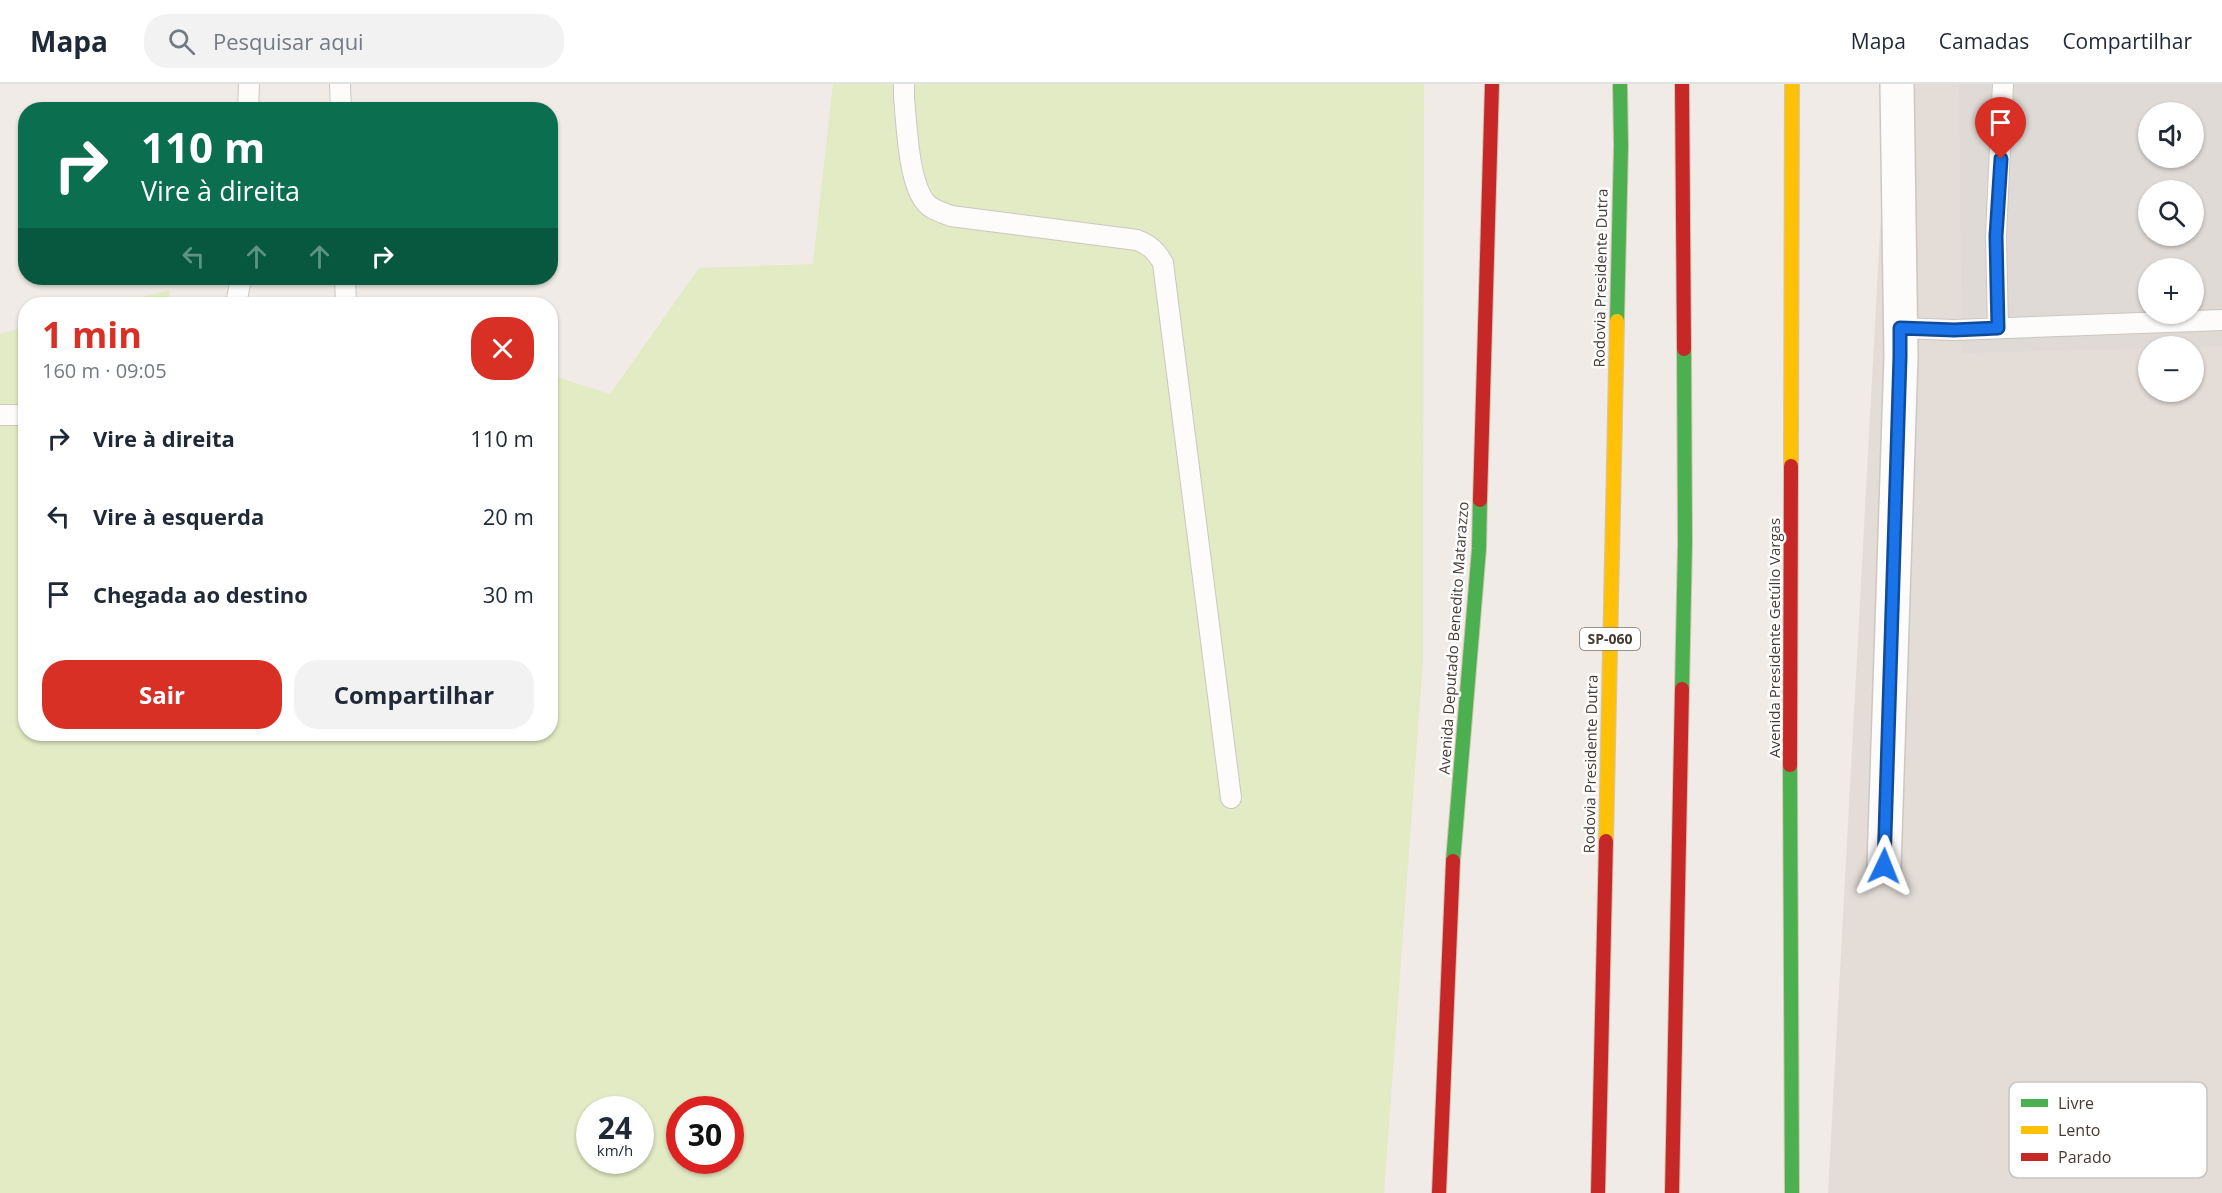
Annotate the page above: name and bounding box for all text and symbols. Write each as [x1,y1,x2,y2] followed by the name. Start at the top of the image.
[144,14,564,68] search box
[30,22,108,60] text: Mapa
[165,25,198,58] icon: search
[213,26,364,56] text: Pesquisar aqui
[1851,27,1906,55] text: Mapa
[1939,27,2029,55] text: Camadas
[2062,27,2192,55] text: Compartilhar
[1975,97,2026,159] pin
[2138,102,2204,402] map controls
[2138,102,2204,168] button: sound
[1984,106,2017,139] icon: arrive
[141,118,265,175] text: 110 m
[42,126,120,204] icon: right
[141,172,300,209] text: Vire à direita
[2138,180,2204,246] button: search
[1588,188,1612,368] street label: Rodovia Presidente Dutra
[177,240,210,273] icon: left
[240,240,273,273] icon: ahead
[303,240,336,273] icon: ahead
[366,240,399,273] icon: right
[2138,258,2204,324] button: +
[42,310,142,359] text: 1 min
[471,317,534,380] button: close
[2138,336,2204,402] button: −
[42,357,167,384] text: 160 m · 09:05
[42,422,75,455] icon: right
[93,423,235,453] text: Vire à direita
[470,423,534,453] text: 110 m
[42,500,75,533] icon: left
[93,501,264,531] text: Vire à esquerda
[483,501,534,531] text: 20 m
[1433,501,1473,775] street label: Avenida Deputado Benedito Matarazzo
[1764,518,1784,758] street label: Avenida Presidente Getúlio Vargas
[42,578,75,611] icon: arrive
[93,579,308,609] text: Chegada ao destino
[483,579,534,609] text: 30 m
[1580,628,1640,650] road number: SP-060
[42,660,282,729] button: Sair
[294,660,534,729] button: Compartilhar
[1578,674,1602,854] street label: Rodovia Presidente Dutra
[1852,834,1916,898] position arrow
[2009,1082,2207,1178] legend
[2058,1092,2094,1114] text: Livre
[666,1096,744,1174] speed limit sign: 30
[598,1107,632,1148] text: 24
[2058,1119,2100,1141] text: Lento
[597,1140,633,1160] text: km/h
[2058,1146,2111,1168] text: Parado

